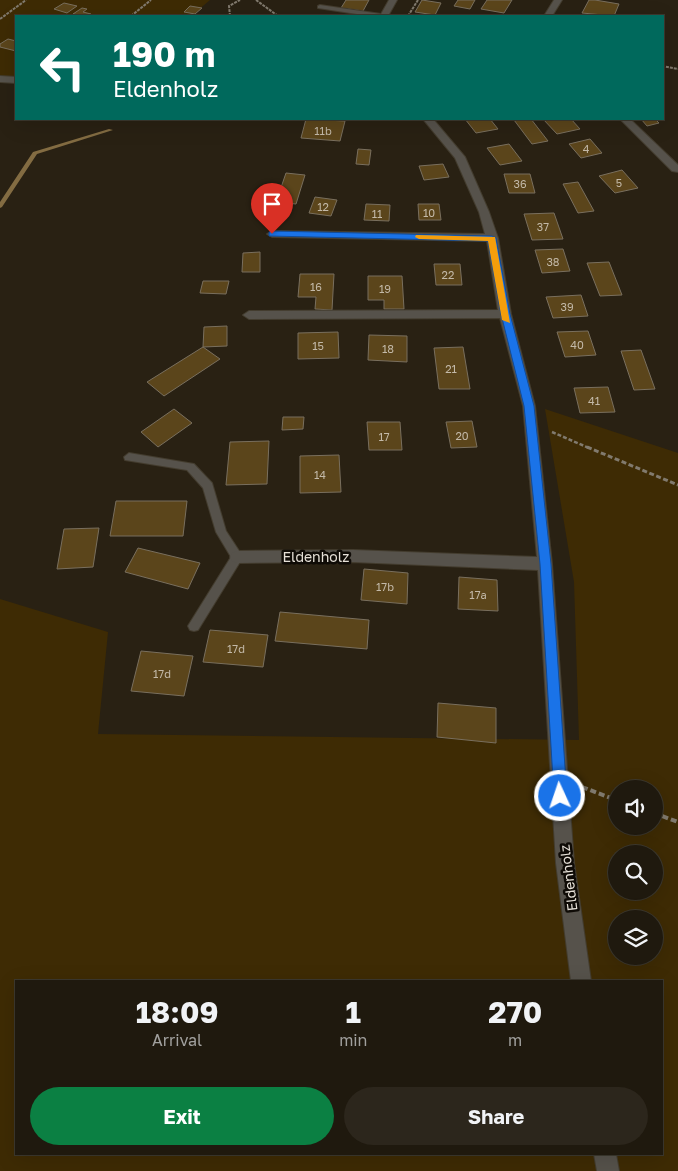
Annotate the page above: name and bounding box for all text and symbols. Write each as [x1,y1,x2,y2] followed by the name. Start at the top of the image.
[113,33,215,75] text: 190 m
[30,35,95,100] icon: left
[113,75,218,102] text: Eldenholz
[314,124,332,137] house number: 11b
[583,142,590,155] house number: 4
[616,176,622,189] house number: 5
[513,177,527,190] house number: 36
[251,183,293,234] pin
[258,190,286,218] icon: arrive
[317,200,329,213] house number: 12
[423,206,435,219] house number: 10
[372,207,382,220] house number: 11
[537,220,549,233] house number: 37
[546,255,560,268] house number: 38
[442,268,454,281] house number: 22
[310,280,322,293] house number: 16
[379,282,391,295] house number: 19
[560,300,574,313] house number: 39
[570,338,584,351] house number: 40
[312,339,324,352] house number: 15
[382,342,394,355] house number: 18
[445,362,457,375] house number: 21
[588,394,600,407] house number: 41
[455,429,469,442] house number: 20
[378,430,390,443] house number: 17
[314,468,326,481] house number: 14
[283,548,350,565] street label: Eldenholz
[376,580,394,593] house number: 17b
[469,588,487,601] house number: 17a
[227,642,245,655] house number: 17d
[153,667,171,680] house number: 17d
[533,769,585,821] position arrow
[608,780,663,965] map controls
[608,780,663,835] button: sound
[555,844,581,912] street label: Eldenholz
[608,845,663,900] button: search
[608,910,663,965] button: layers
[136,994,218,1030] text: 18:09
[346,994,361,1030] text: 1
[488,994,542,1030] text: 270
[152,1030,202,1050] text: Arrival
[339,1030,367,1050] text: min
[508,1030,522,1050] text: m
[30,1087,334,1145] button: Exit
[344,1087,648,1145] button: Share

